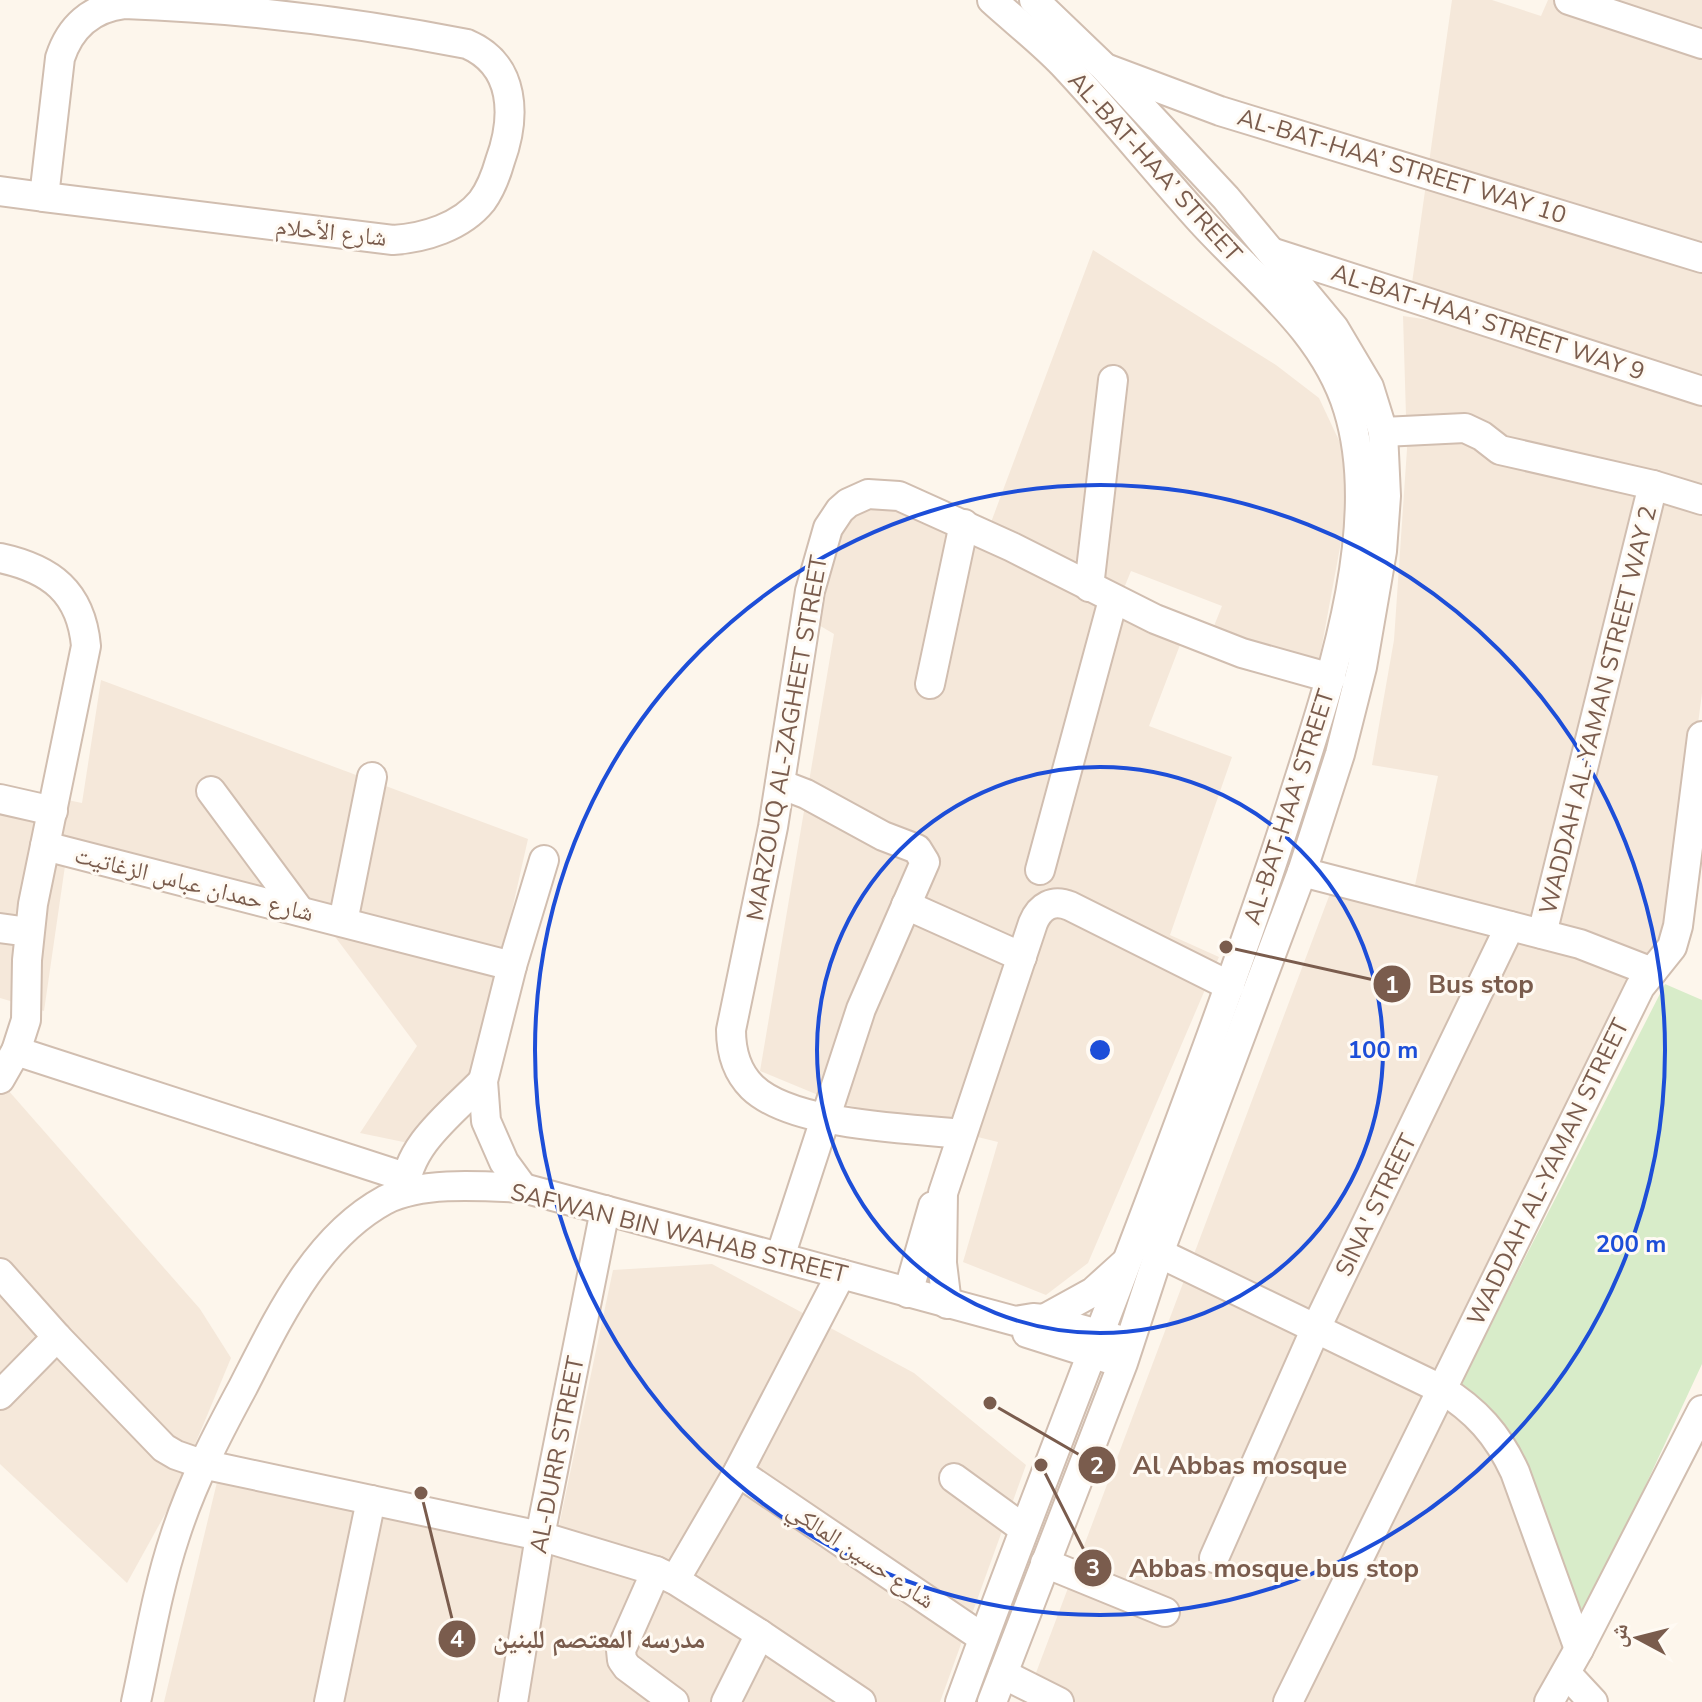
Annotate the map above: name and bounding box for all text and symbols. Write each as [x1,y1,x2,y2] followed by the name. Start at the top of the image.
[1061,65,1249,269] street label: AL-BAT-HAA’ STREET
[1234,101,1570,231] street label: AL-BAT-HAA’ STREET WAY 10
[274,210,388,254] street label: شارع الأحلام
[1327,256,1649,388] street label: AL-BAT-HAA’ STREET WAY 9
[1532,502,1664,918] street label: WADDAH AL-YAMAN STREET WAY 2
[739,552,835,923] street label: MARZOUQ AL-ZAGHEET STREET
[1236,685,1342,929] street label: AL-BAT-HAA’ STREET
[71,839,317,929] street label: شارع حمدان عباس الزغاتيت
[1372,959,1549,1009] callout: Bus stop
[1428,967,1534,1002] text: Bus stop
[1385,969,1399,1001] text: 1
[1460,1013,1637,1331] street label: WADDAH AL-YAMAN STREET
[1348,1034,1418,1066] text: 100 m
[1086,1036,1114,1064] centre of rings
[1328,1128,1425,1282] street label: SINA' STREET
[507,1176,851,1291] street label: SAFWAN BIN WAHAB STREET
[1596,1228,1666,1260] text: 200 m
[522,1353,592,1556] street label: AL-DURR STREET
[1077,1440,1363,1490] callout: Al Abbas mosque
[1133,1448,1347,1483] text: Al Abbas mosque
[1090,1450,1104,1482] text: 2
[779,1494,941,1619] street label: شارع حسين المالكي
[1073,1543,1435,1593] callout: Abbas mosque bus stop
[1129,1551,1419,1586] text: Abbas mosque bus stop
[1086,1552,1100,1584] text: 3
[1598,1598,1678,1678] north arrow
[437,1614,721,1664] callout: مدرسه المعتصم للبنين
[493,1622,705,1657] text: مدرسه المعتصم للبنين
[1603,1622,1635,1649] text: ش
[450,1623,464,1655] text: 4

